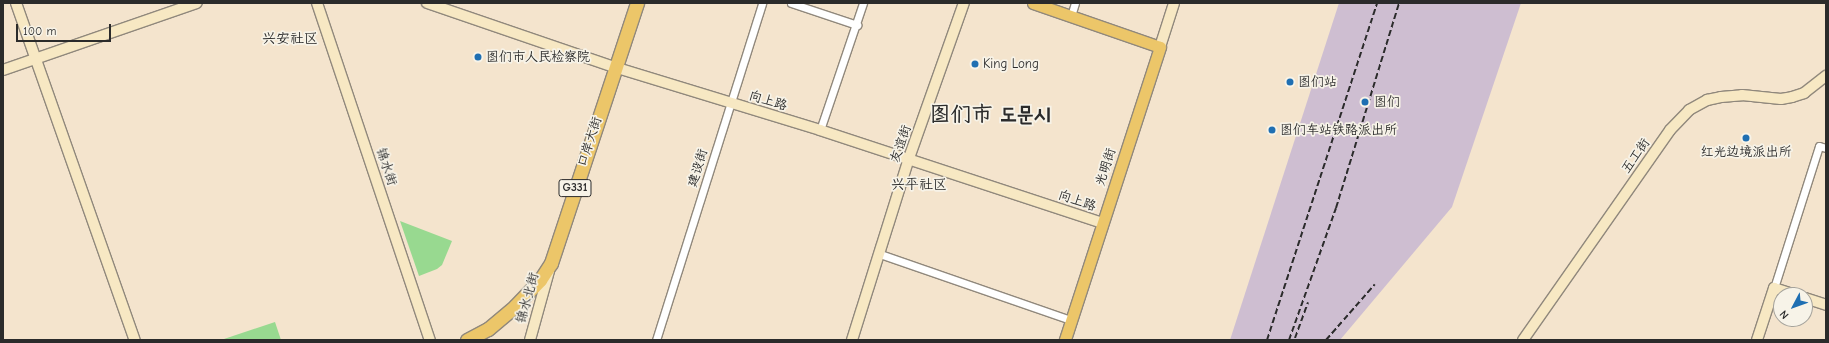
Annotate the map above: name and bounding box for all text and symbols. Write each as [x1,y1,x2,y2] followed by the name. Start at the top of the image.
[18,16,113,42] scale bar
[23,24,56,38] text: 100 m
[262,31,318,47] district label: 兴安社区
[486,49,590,65] place label: 图们市人民检察院
[473,52,483,62] marker: 图们市人民检察院
[983,56,1039,72] place label: King Long
[970,59,980,69] marker: King Long
[1298,74,1337,90] place label: 图们站
[1285,77,1295,87] marker: 图们站
[747,88,789,114] street label: 向上路
[1374,94,1400,110] place label: 图们
[1359,96,1371,108] marker: 图们
[929,101,1051,127] district label: 图们市 도문시
[575,115,605,169] street label: 口岸大街
[1280,122,1397,138] place label: 图们车站铁路派出所
[887,123,915,165] street label: 友谊街
[1267,125,1277,135] marker: 图们车站铁路派出所
[1741,133,1751,143] marker: 红光边境派出所
[1618,136,1654,176] street label: 五工街
[1701,144,1791,160] place label: 红光边境派出所
[372,146,400,188] street label: 锦水街
[1093,146,1119,188] street label: 光明街
[685,147,711,189] street label: 建设街
[891,177,947,193] district label: 兴平社区
[558,178,592,198] road number: G331
[1056,187,1098,215] street label: 向上路
[514,271,542,325] street label: 锦水北街
[1773,287,1813,327] north arrow
[1777,308,1792,322] text: N

